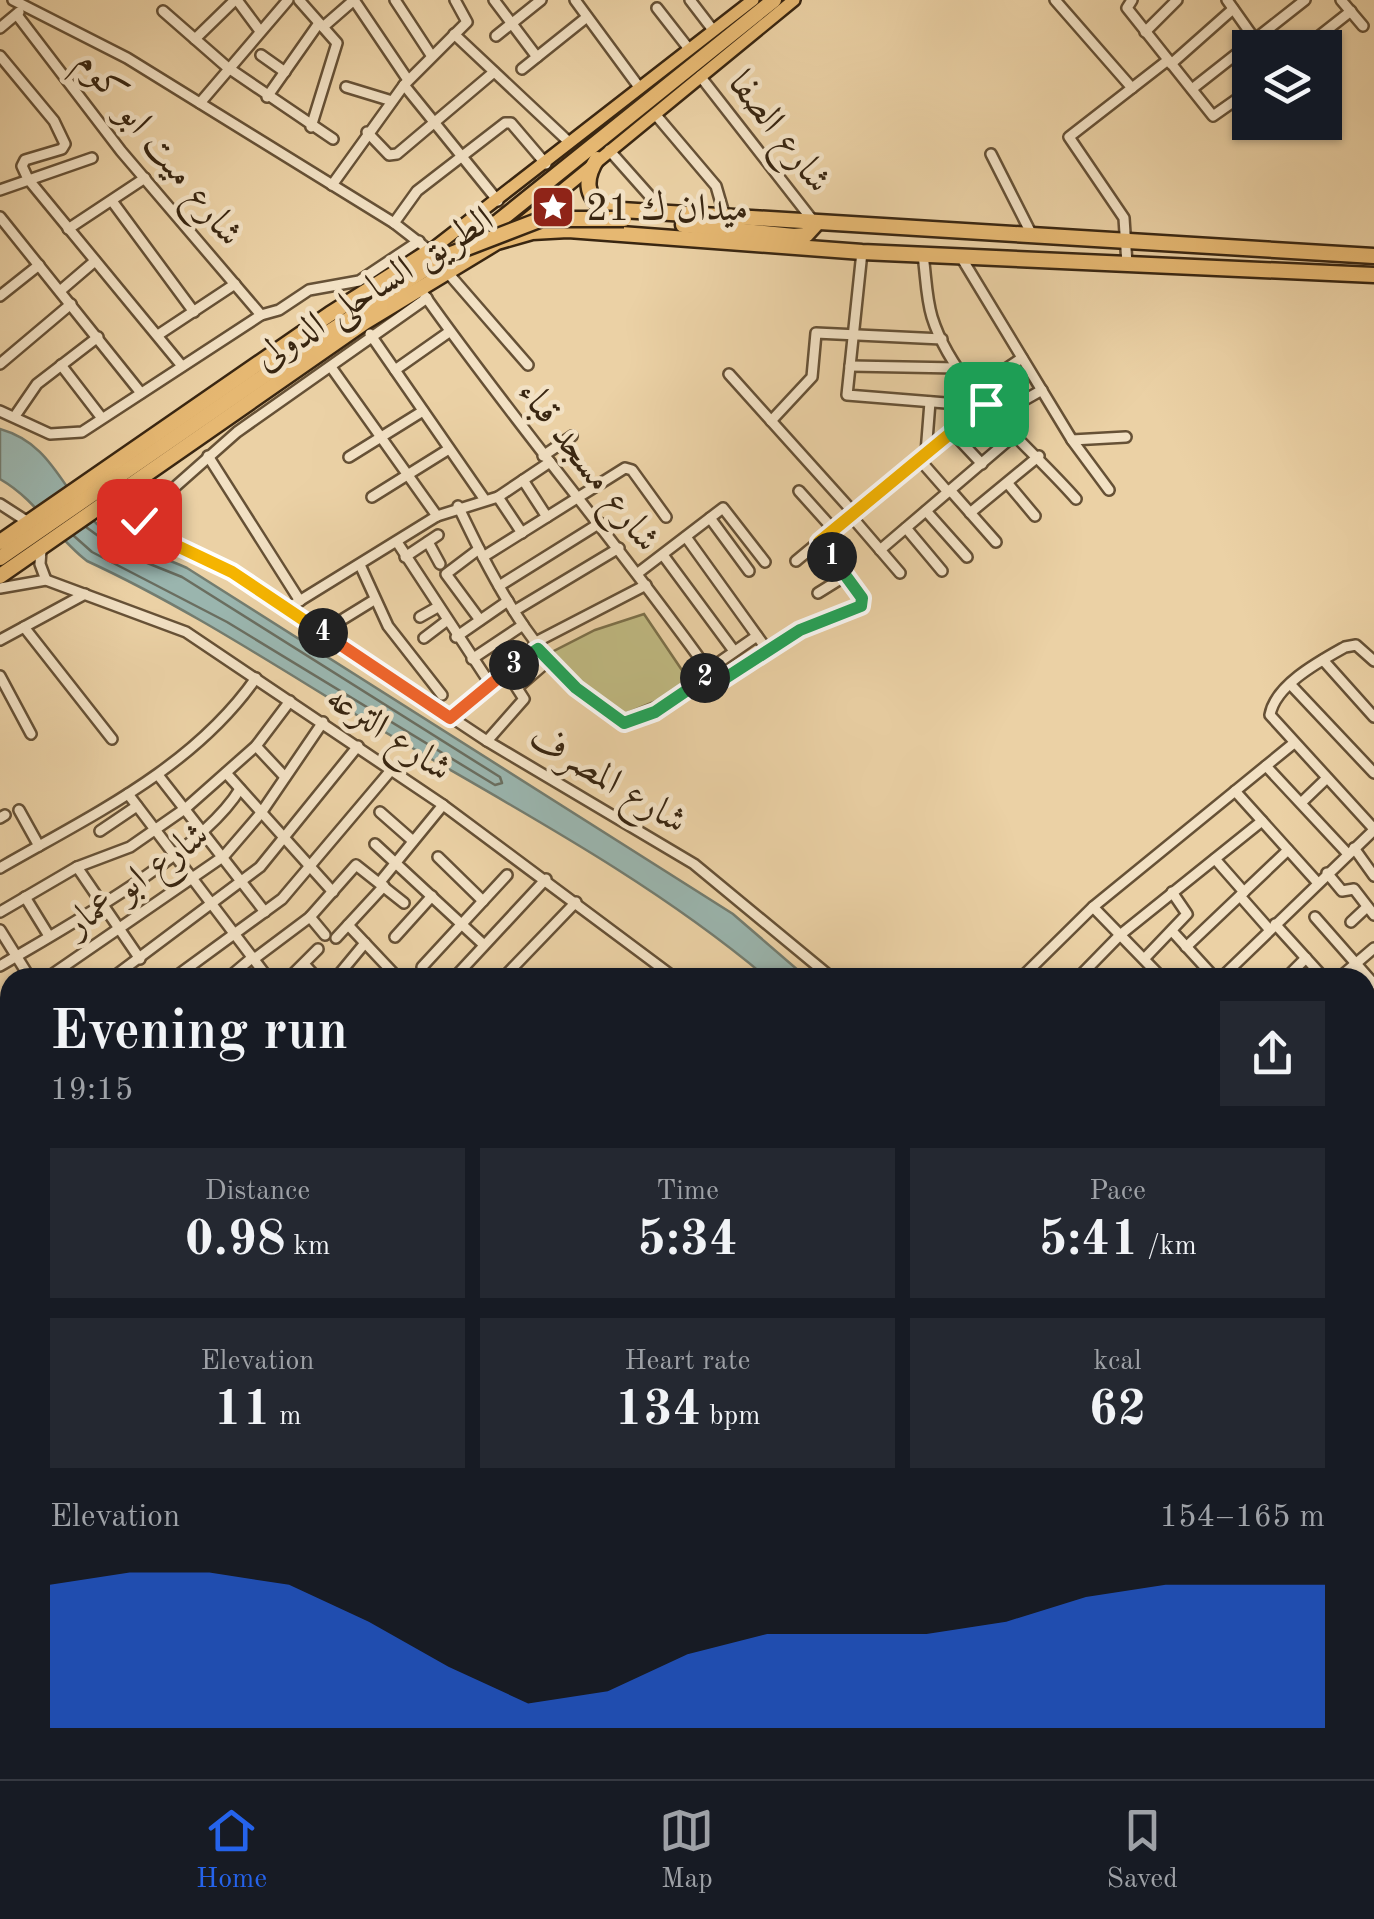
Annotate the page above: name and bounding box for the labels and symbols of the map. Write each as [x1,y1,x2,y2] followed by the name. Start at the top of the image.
[60,44,249,261] street label: شارع ميت ابو كوم
[713,65,837,206] street label: شارع الصفا
[530,184,576,230] place icon: ميدان ك 21
[586,189,748,229] place label: ميدان ك 21
[249,201,504,383] street label: الطريق الساحلى الدولى
[944,362,1029,447] pin
[502,374,666,565] street label: شارع مسجد قباء
[97,479,182,564] pin
[807,532,857,582] pin: 1
[298,608,348,658] pin: 4
[489,640,539,690] pin: 3
[680,653,730,703] pin: 2
[314,679,458,797] street label: شارع الترعه
[518,719,693,850] street label: شارع المصرف
[56,816,222,954] street label: شارع ابو عمار

